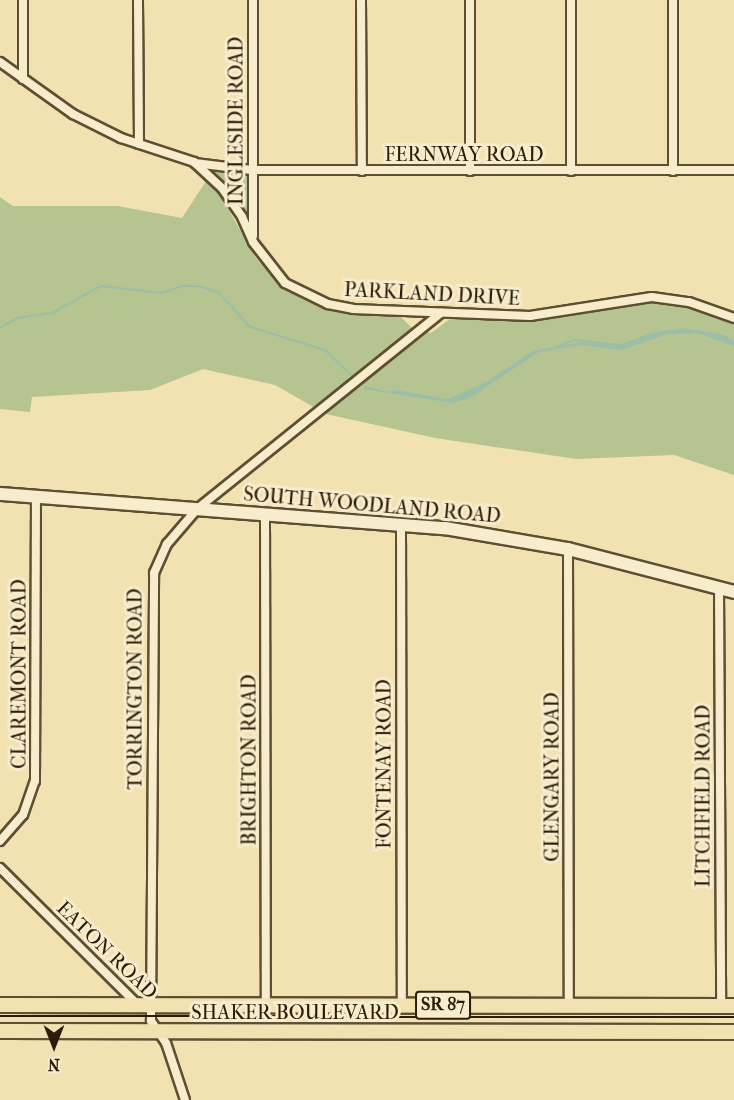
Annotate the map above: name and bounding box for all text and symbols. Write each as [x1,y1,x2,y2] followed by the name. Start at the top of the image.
[224,37,248,205] street label: INGLESIDE ROAD
[385,142,543,166] street label: FERNWAY ROAD
[343,277,521,311] street label: PARKLAND DRIVE
[242,482,502,528] street label: SOUTH WOODLAND ROAD
[7,579,31,769] street label: CLAREMONT ROAD
[123,588,147,790] street label: TORRINGTON ROAD
[237,674,261,846] street label: BRIGHTON ROAD
[372,679,396,849] street label: FONTENAY ROAD
[540,692,564,862] street label: GLENGARY ROAD
[691,705,715,887] street label: LITCHFIELD ROAD
[52,896,162,1004] street label: EATON ROAD
[414,990,472,1020] road number: SR 87
[191,1000,399,1024] street label: SHAKER BOULEVARD
[24,1016,84,1076] north arrow
[48,1055,60,1074] text: N

